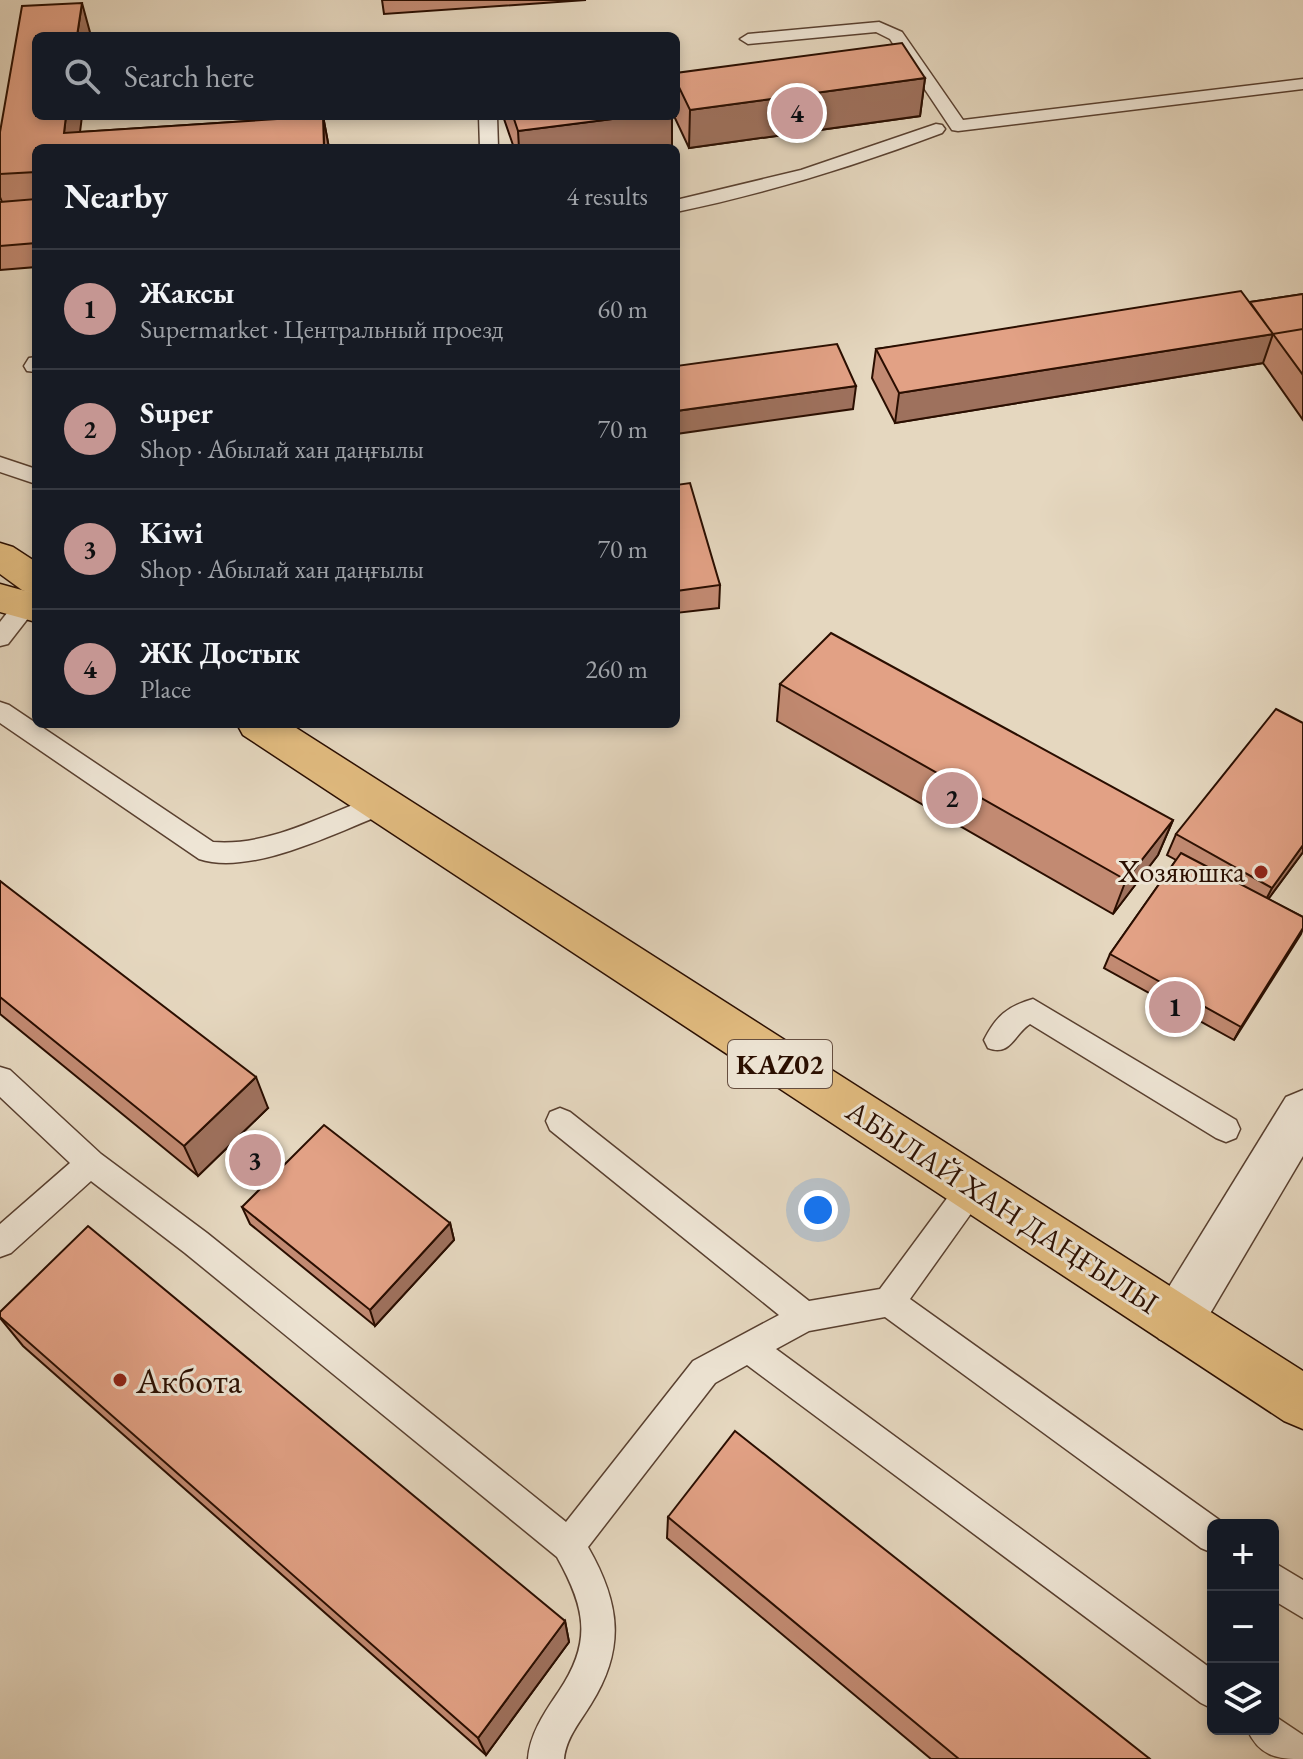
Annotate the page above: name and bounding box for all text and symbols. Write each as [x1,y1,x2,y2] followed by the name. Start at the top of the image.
[32,32,680,120] search box
[60,54,104,98] icon: search
[124,57,254,96] text: Search here
[771,83,823,143] pin: 4
[64,174,168,218] text: Nearby
[567,179,648,213] text: 4 results
[140,273,234,312] text: Жаксы
[83,292,97,326] text: 1
[598,292,648,326] text: 60 m
[140,312,503,346] text: Supermarket · Центральный проезд
[140,393,213,432] text: Super
[83,412,97,446] text: 2
[598,412,648,446] text: 70 m
[140,432,424,466] text: Shop · Абылай хан даңғылы
[140,513,203,552] text: Kiwi
[83,532,97,566] text: 3
[598,532,648,566] text: 70 m
[140,552,424,586] text: Shop · Абылай хан даңғылы
[140,633,300,672] text: ЖК Достык
[83,652,97,686] text: 4
[585,652,648,686] text: 260 m
[140,672,191,706] text: Place
[926,768,978,828] pin: 2
[1117,852,1245,891] place label: Хозяюшка
[1252,863,1270,881] marker: Хозяюшка
[1149,977,1201,1037] pin: 1
[728,1040,832,1088] road number: KАZ02
[838,1090,1166,1322] street label: АБЫЛАЙ ХАН ДАҢҒЫЛЫ
[229,1130,281,1190] pin: 3
[798,1190,838,1230] your location
[135,1357,243,1404] place label: Акбота
[111,1371,129,1389] marker: Акбота
[1207,1519,1279,1735] map controls
[1207,1519,1279,1591] button: +
[1207,1591,1279,1663] button: −
[1207,1663,1279,1735] button: layers

